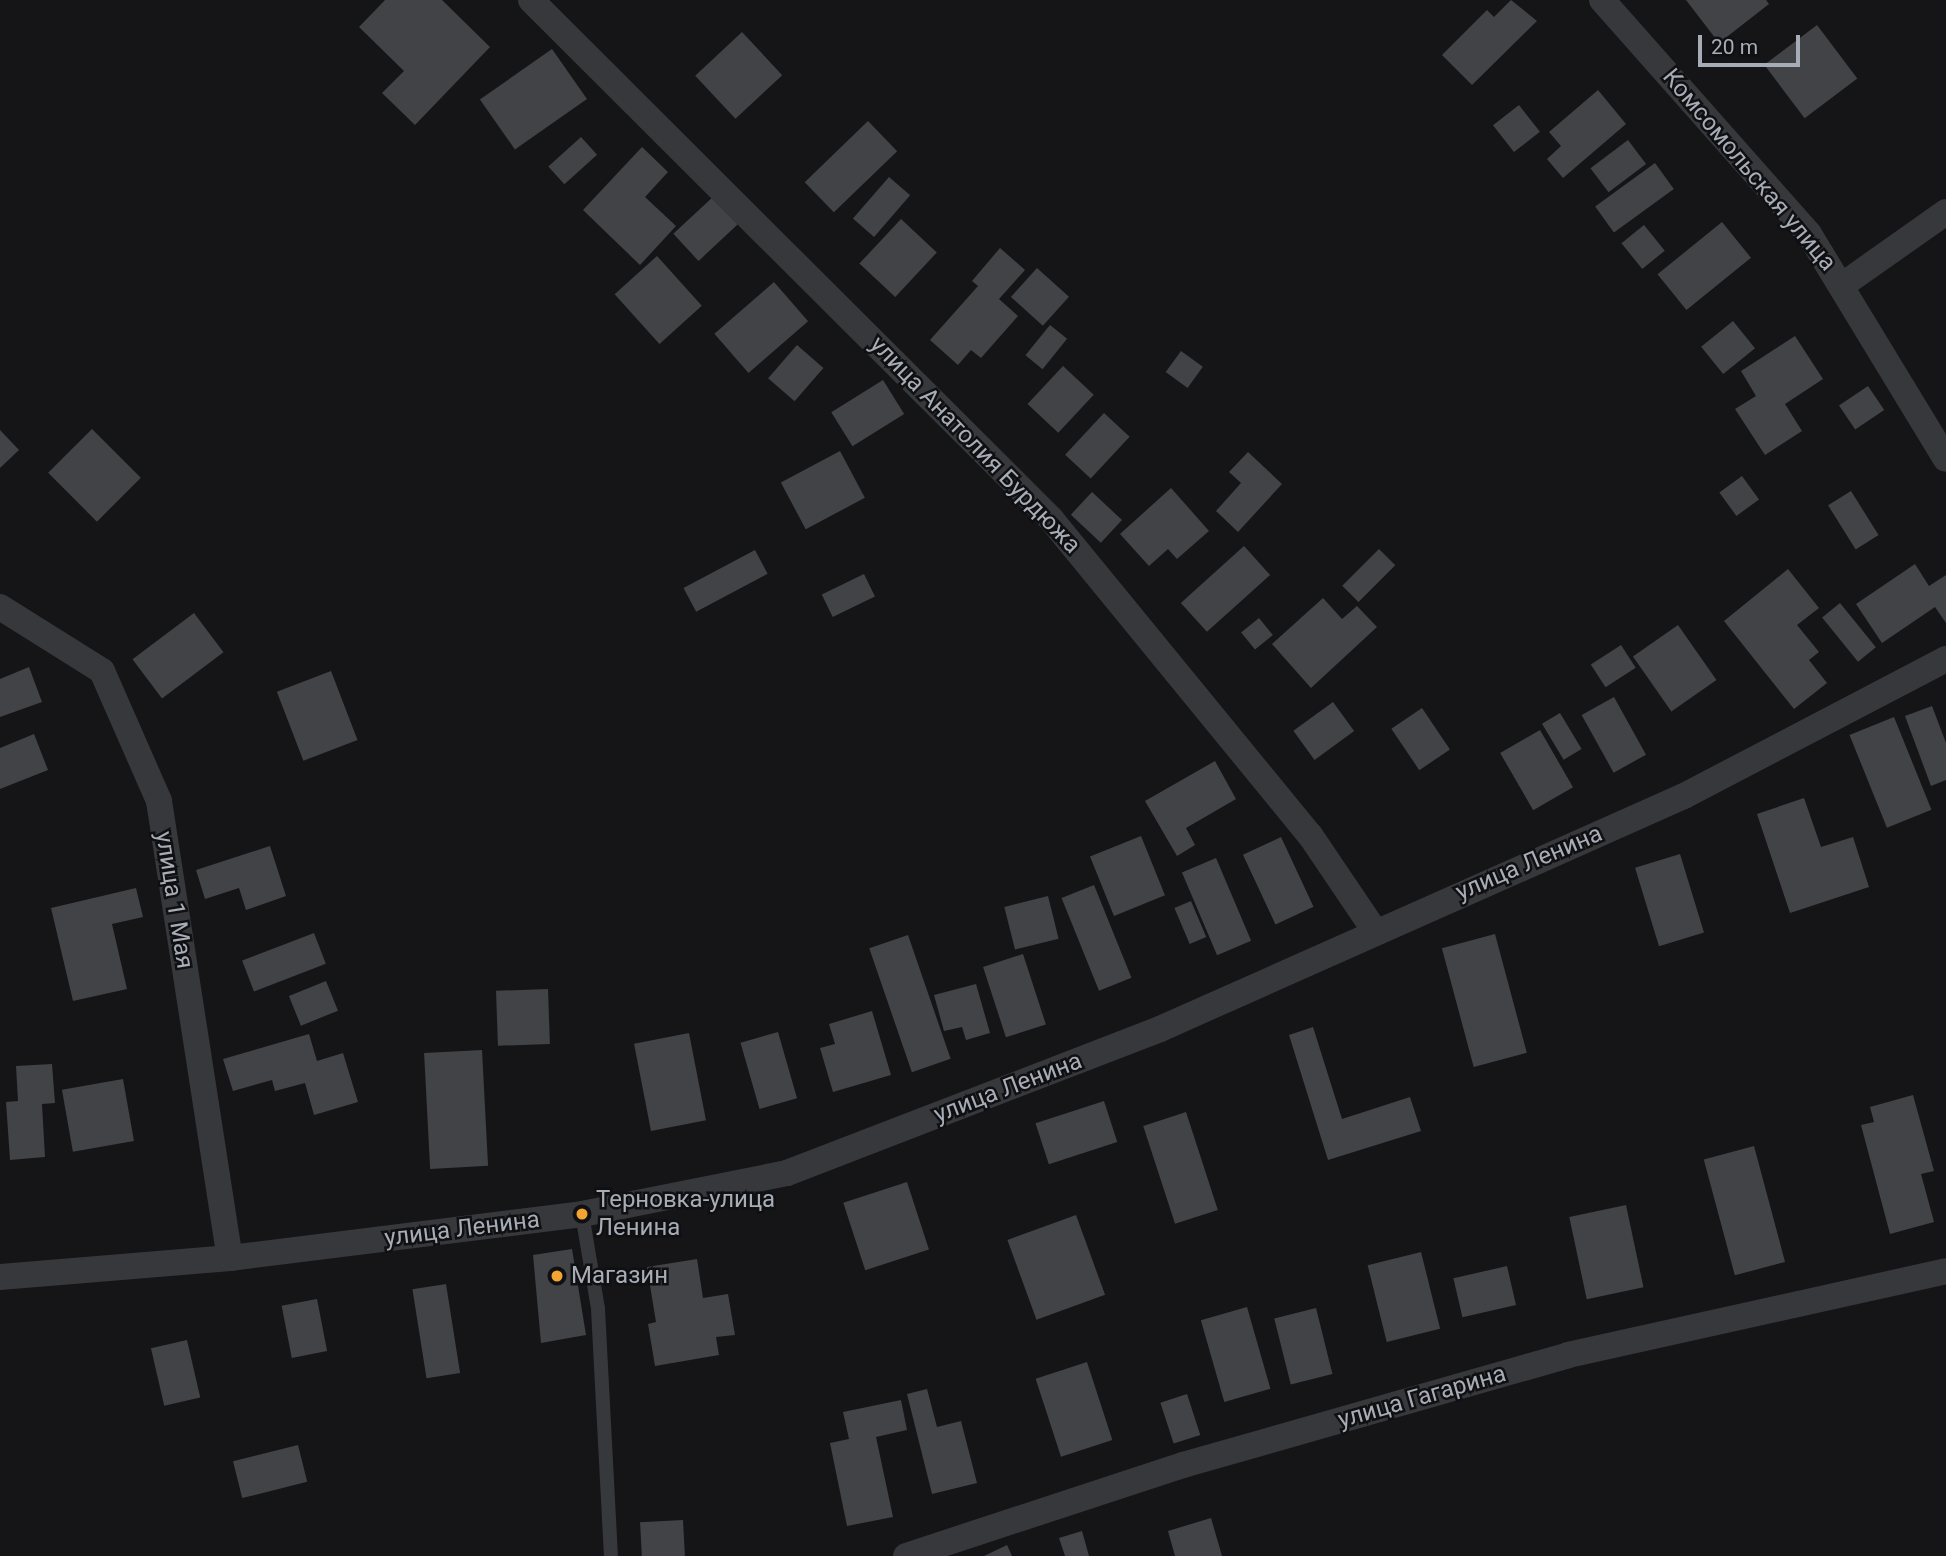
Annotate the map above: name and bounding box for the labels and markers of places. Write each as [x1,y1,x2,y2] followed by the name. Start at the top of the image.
[596,1186,775,1242] place label: Терновка-улица Ленина
[574,1206,590,1222] marker: Терновка-улица Ленина
[571,1262,668,1290] place label: Магазин
[549,1268,565,1284] marker: Магазин

